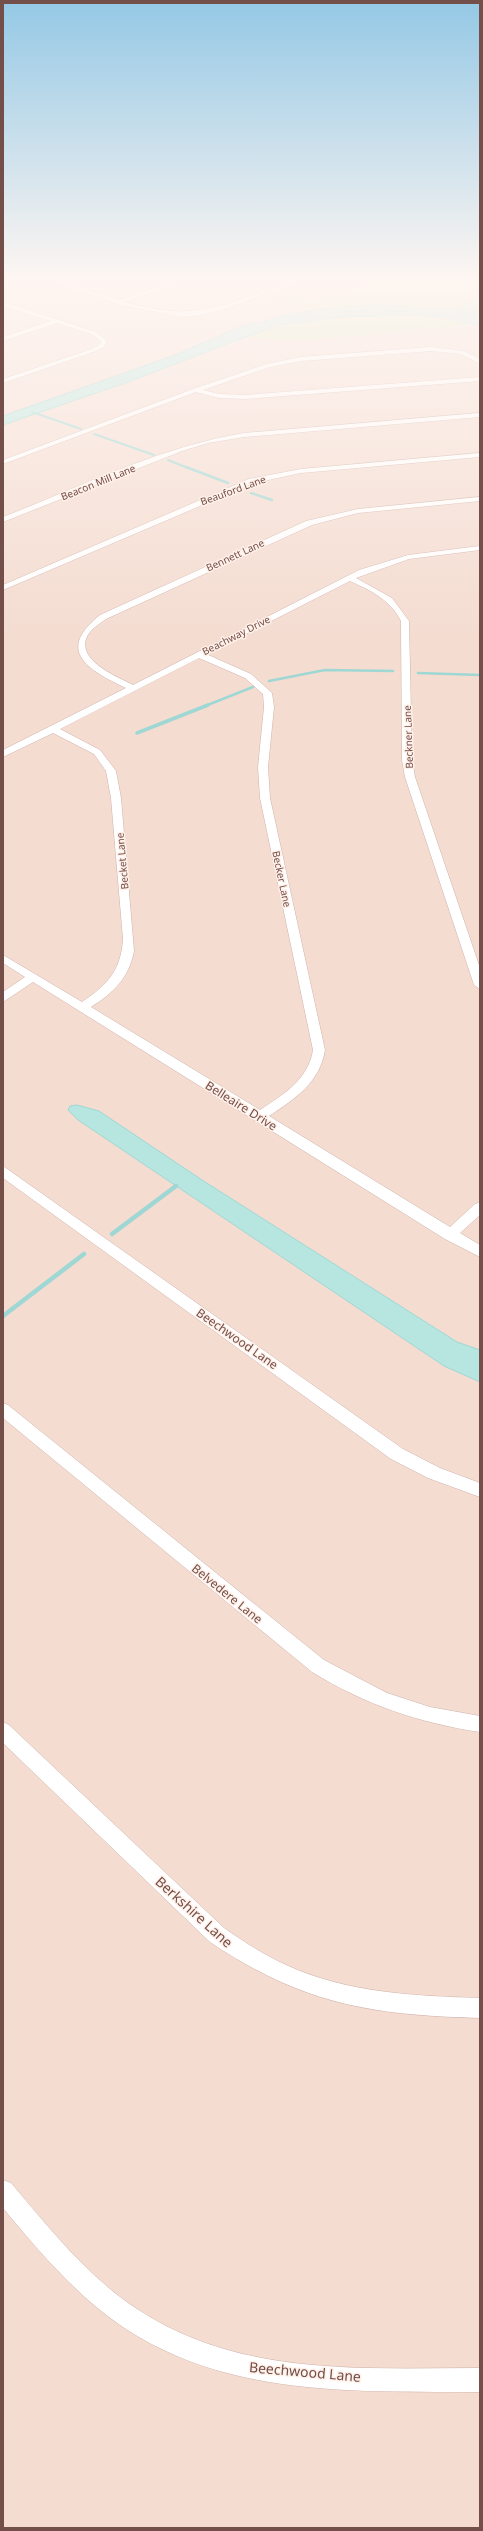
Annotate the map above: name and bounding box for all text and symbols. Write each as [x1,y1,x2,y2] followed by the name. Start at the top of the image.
[59,460,138,503] street label: Beacon Mill Lane
[198,472,268,508] street label: Beauford Lane
[204,535,267,575] street label: Bennett Lane
[200,612,273,658] street label: Beachway Drive
[400,705,416,769] street label: Beckner Lane
[113,832,131,890] street label: Becket Lane
[269,850,295,909] street label: Becker Lane
[202,1077,281,1135] street label: Belleaire Drive
[193,1304,282,1373] street label: Beechwood Lane
[188,1560,266,1628] street label: Belvedere Lane
[152,1872,237,1952] street label: Berkshire Lane
[248,2357,362,2386] street label: Beechwood Lane

